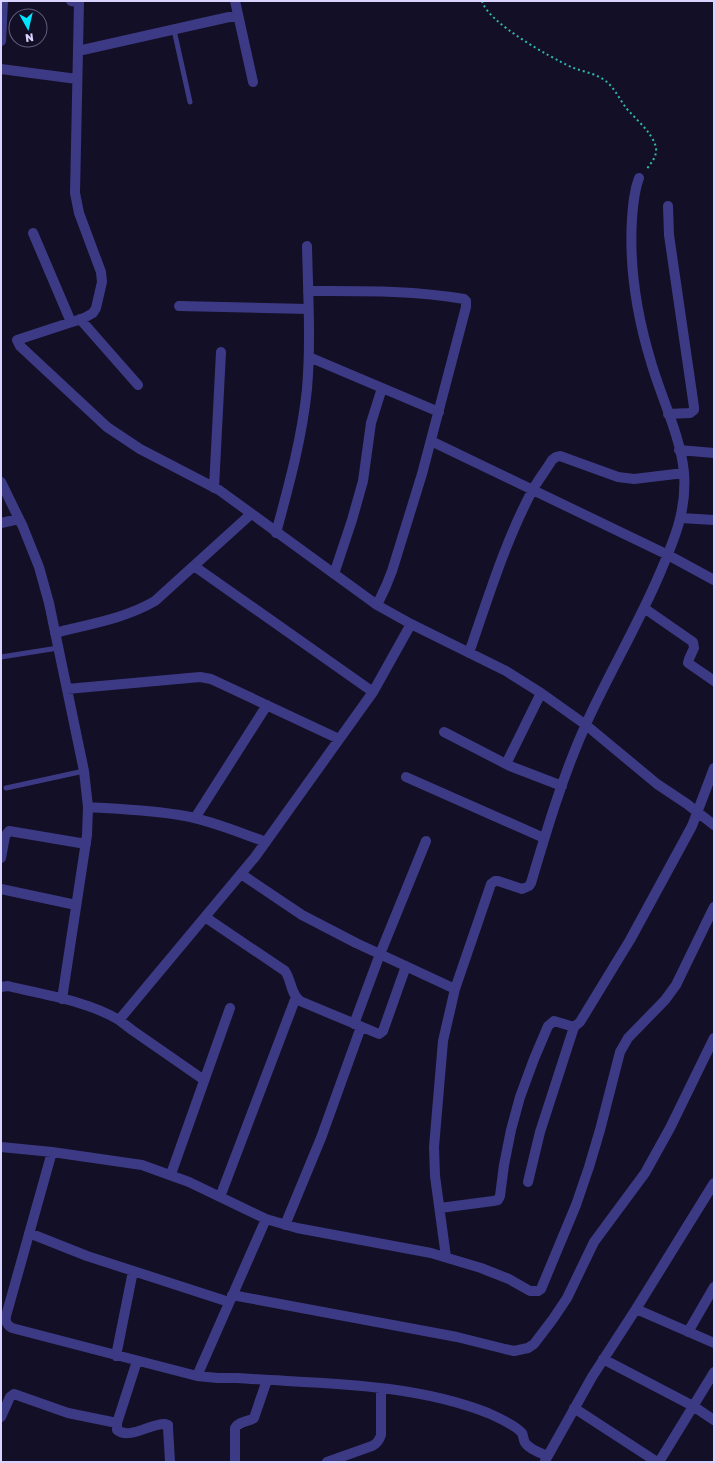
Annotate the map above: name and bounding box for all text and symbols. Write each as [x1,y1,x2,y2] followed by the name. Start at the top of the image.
[8,8,48,48] north arrow
[24,31,35,45] text: N

